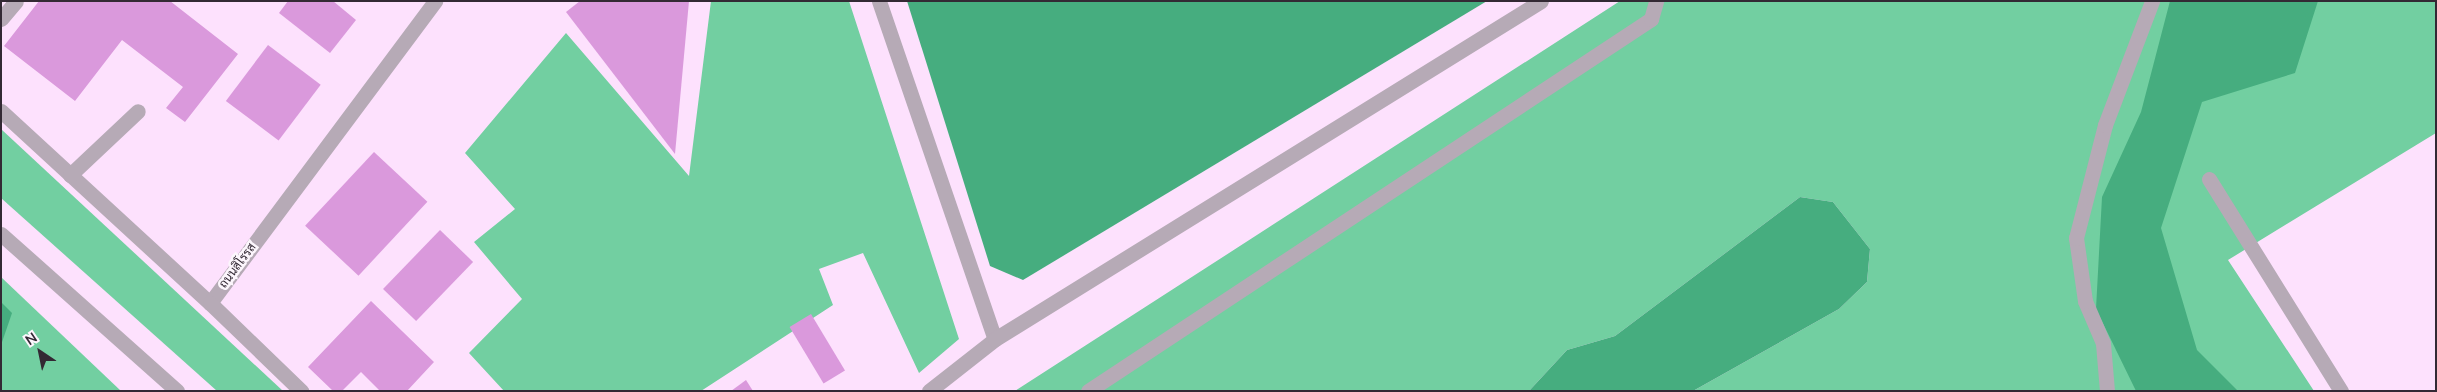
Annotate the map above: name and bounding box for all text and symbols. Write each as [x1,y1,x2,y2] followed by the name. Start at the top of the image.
[216,241,260,291] street label: ถนนสิโรรส
[15,327,65,377] north arrow
[22,328,41,350] text: N

